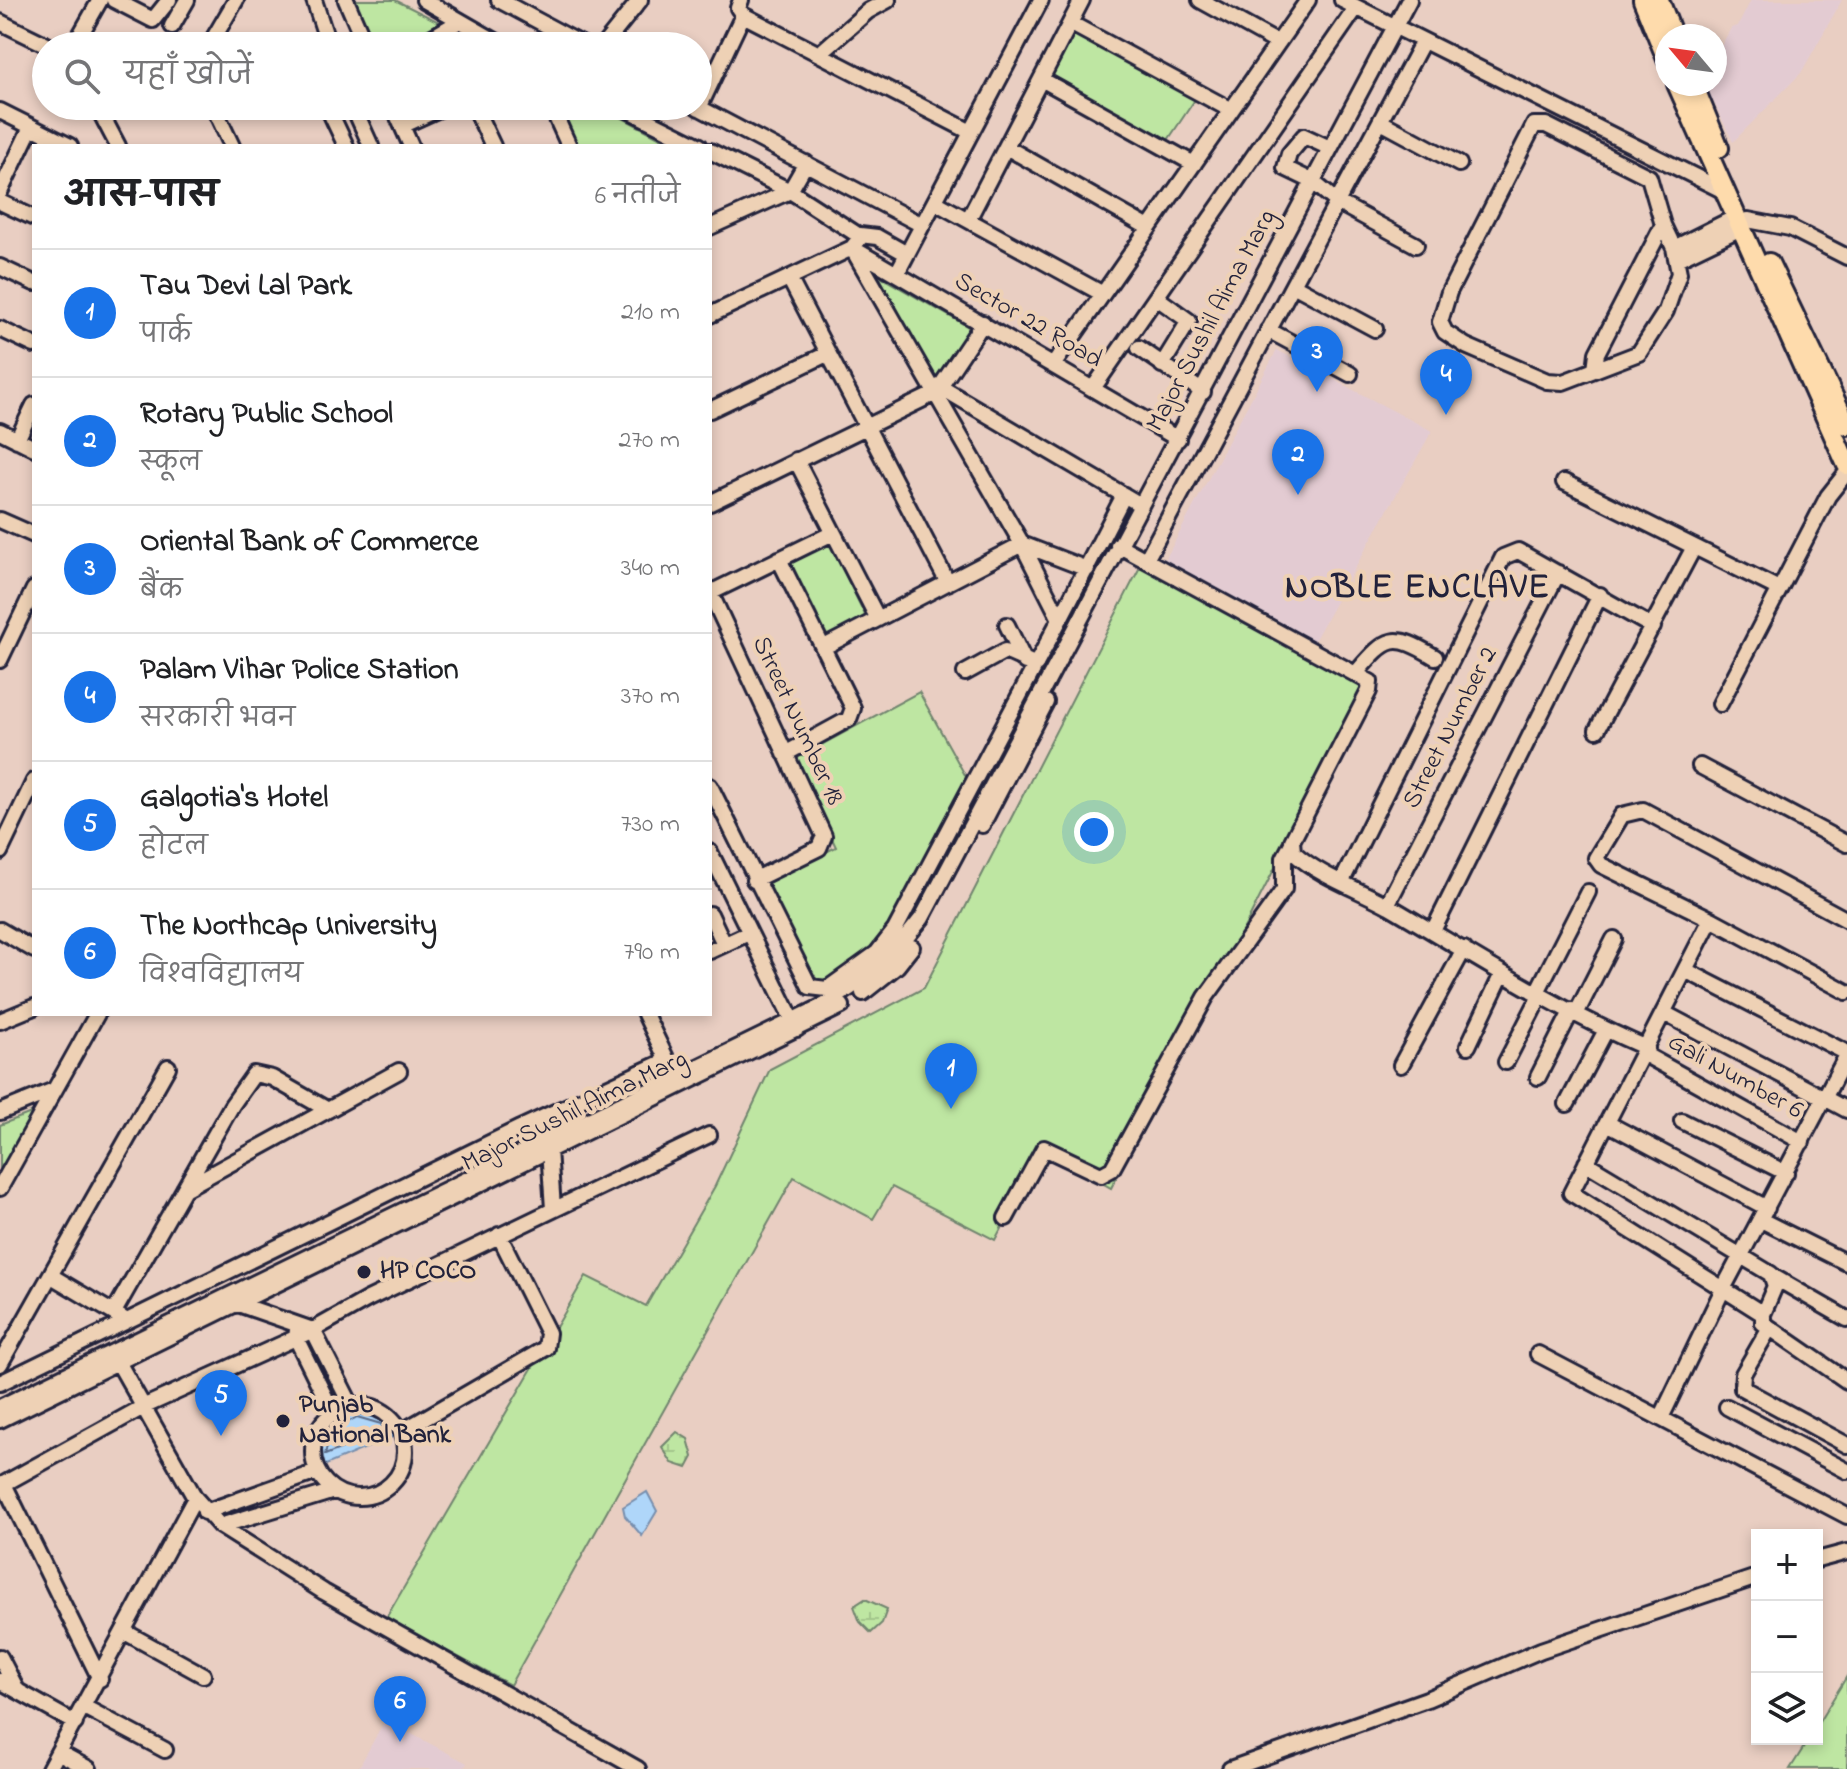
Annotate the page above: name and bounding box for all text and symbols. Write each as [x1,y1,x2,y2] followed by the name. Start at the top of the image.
[1655,24,1727,96] north arrow
[32,32,712,120] search box
[60,54,104,98] icon: search
[124,55,253,99] text: यहाँ खोजें
[64,172,218,222] text: आस-पास
[595,178,680,216] text: 6 नतीजे
[1137,203,1287,439] street label: Major Sushil Aima Marg
[947,263,1110,379] street label: Sector 22 Road
[140,265,352,309] text: Tau Devi Lal Park
[86,294,94,332] text: 1
[621,294,680,332] text: 210 m
[140,317,191,355] text: पार्क
[1291,326,1343,392] pin: 3
[1420,349,1472,415] pin: 4
[140,393,393,437] text: Rotary Public School
[84,422,96,460] text: 2
[618,422,680,460] text: 270 m
[1272,429,1324,495] pin: 2
[140,445,202,483] text: स्कूल
[140,521,478,565] text: Oriental Bank of Commerce
[85,550,95,588] text: 3
[621,550,680,588] text: 340 m
[1285,564,1551,614] district label: NOBLE ENCLAVE
[140,573,182,611] text: बैंक
[741,630,853,812] street label: Street Number 18
[1394,640,1508,816] street label: Street Number 2
[140,649,458,693] text: Palam Vihar Police Station
[85,678,95,716] text: 4
[621,678,680,716] text: 370 m
[140,701,295,739] text: सरकारी भवन
[140,777,328,821] text: Galgotia's Hotel
[83,806,97,844] text: 5
[621,806,680,844] text: 730 m
[1074,812,1114,852] your location
[140,829,208,867] text: होटल
[140,905,437,949] text: The Northcap University
[84,934,96,972] text: 6
[624,934,680,972] text: 790 m
[140,957,303,995] text: विश्वविद्यालय
[1660,1024,1810,1130] street label: Gali Number 6
[456,1041,694,1183] street label: Major Sushil Aima Marg
[925,1043,977,1109] pin: 1
[380,1253,476,1291] place label: HP COCO
[355,1263,373,1281] marker: HP COCO
[195,1370,247,1436] pin: 5
[299,1387,452,1455] place label: Punjab National Bank
[274,1412,292,1430] marker: Punjab National Bank
[1751,1529,1823,1745] map controls
[1751,1529,1823,1601] button: +
[1751,1601,1823,1673] button: −
[1751,1673,1823,1745] button: layers
[374,1676,426,1742] pin: 6

